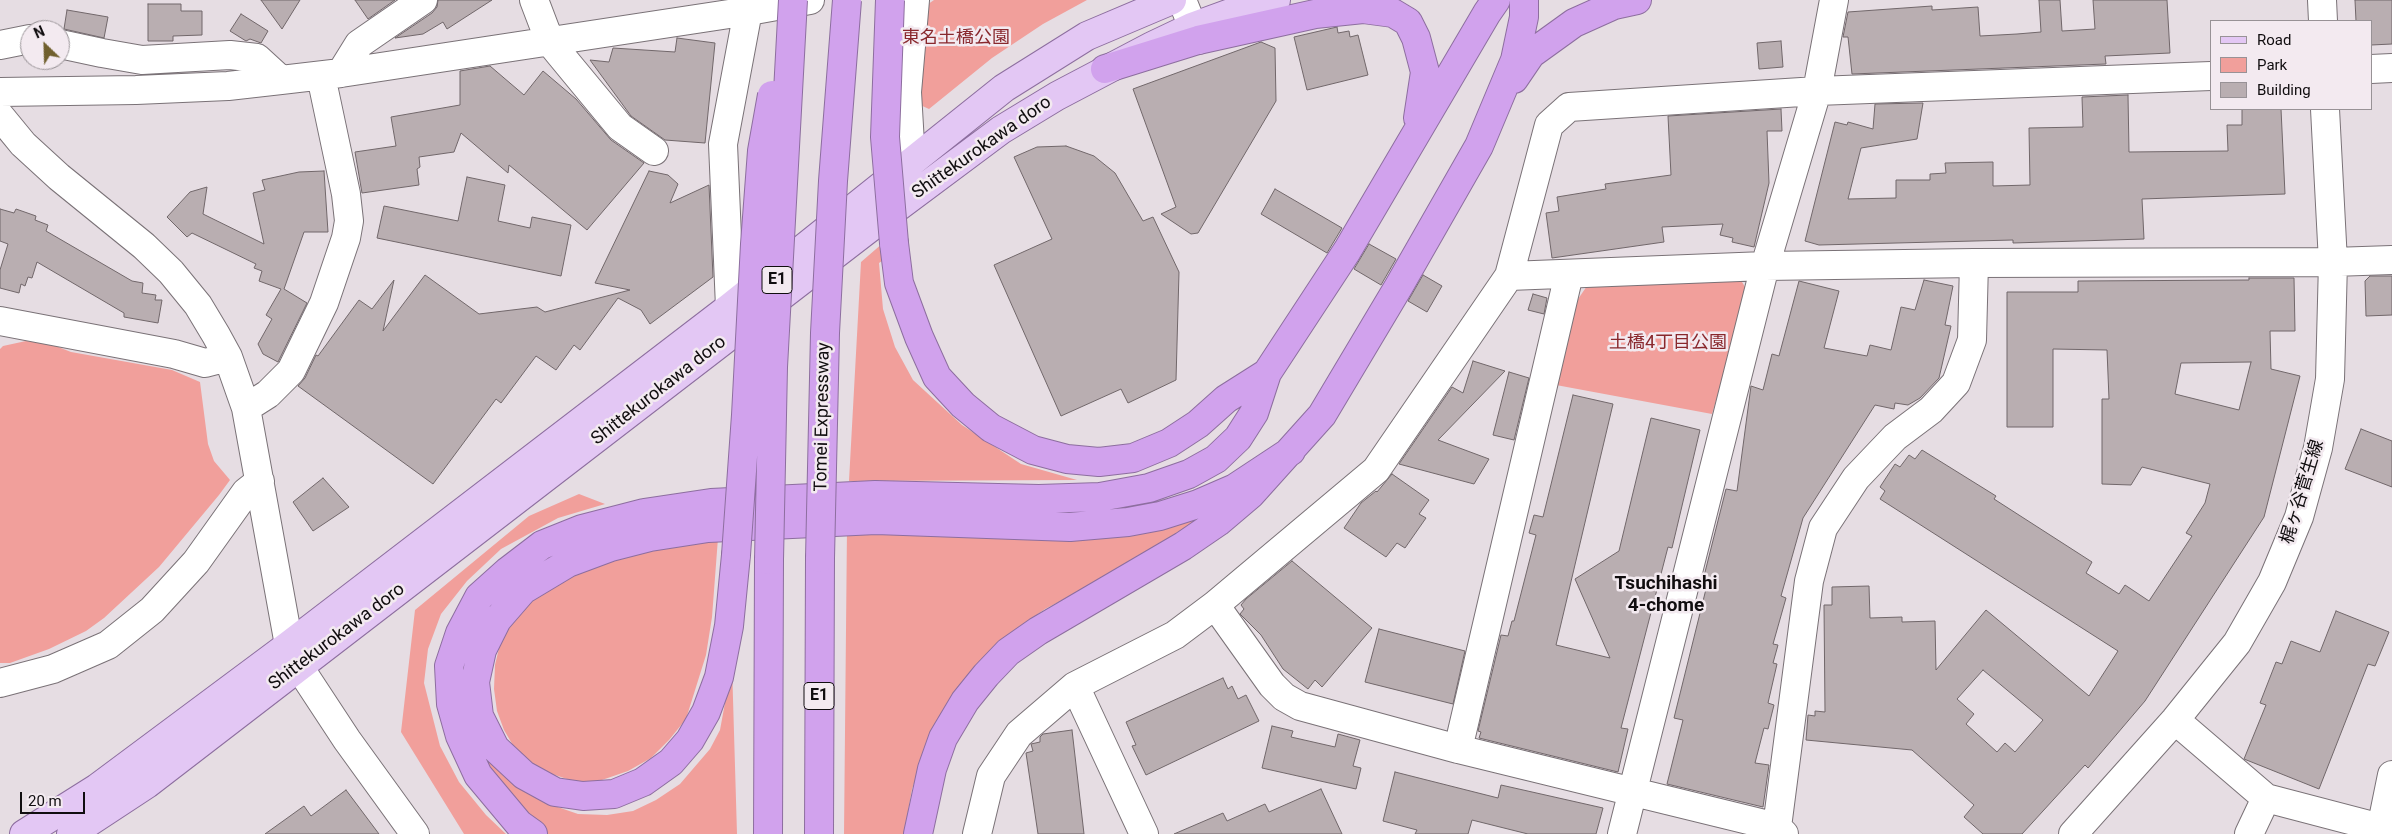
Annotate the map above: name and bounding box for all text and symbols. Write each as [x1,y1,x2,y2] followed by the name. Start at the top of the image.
[20,20,70,70] north arrow
[2210,20,2372,110] legend
[32,23,47,42] text: N
[902,27,1010,49] park label: 東名土橋公園
[2257,31,2291,49] text: Road
[2257,56,2287,74] text: Park
[2257,81,2311,99] text: Building
[908,92,1056,204] street label: Shittekurokawa doro
[762,266,792,294] road number: E1
[587,332,731,450] street label: Shittekurokawa doro
[1609,332,1727,354] park label: 土橋4丁目公園
[811,342,835,492] street label: Tomei Expressway
[2277,437,2329,547] street label: 梶ヶ谷菅生線
[1614,573,1718,617] district label: Tsuchihashi 4-chome
[265,579,409,695] street label: Shittekurokawa doro
[804,682,834,709] road number: E1
[22,782,88,814] scale bar
[28,792,62,810] text: 20 m

